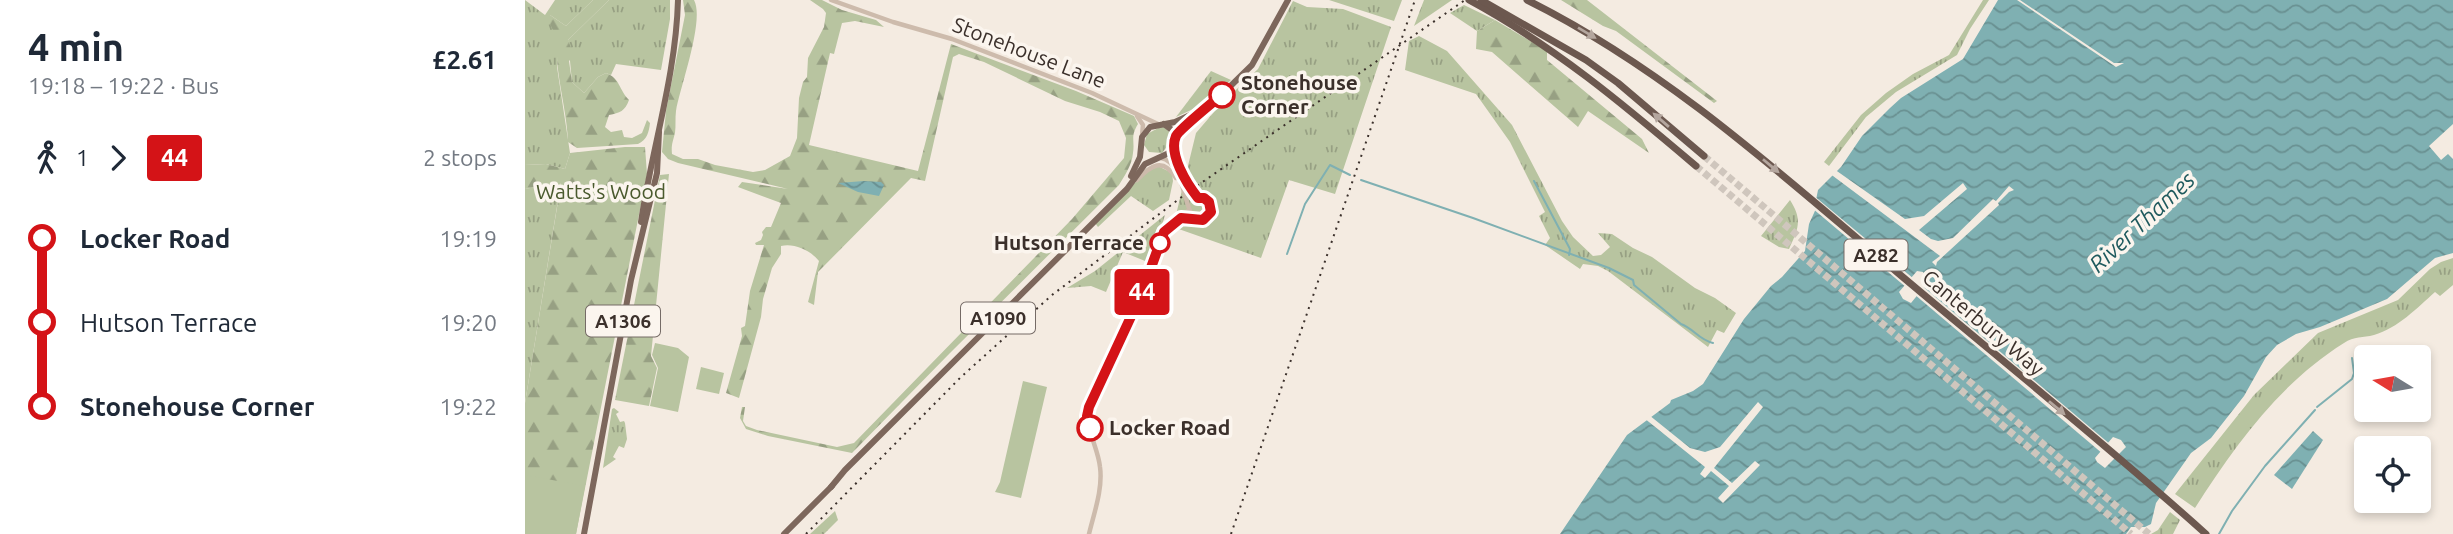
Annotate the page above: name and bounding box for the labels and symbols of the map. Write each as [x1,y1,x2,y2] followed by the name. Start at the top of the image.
[949,12,1109,92] street label: Stonehouse Lane
[1577,27,1596,40] one-way arrow
[1241,70,1358,118] place label: Stonehouse Corner
[1209,82,1235,108] marker: Stonehouse Corner
[1652,112,1670,128] one-way arrow
[1763,158,1780,173] one-way arrow
[2084,166,2200,277] water label: River Thames
[536,179,666,203] park label: Watts's Wood
[994,230,1144,254] place label: Hutson Terrace
[1150,233,1170,253] marker: Hutson Terrace
[1845,240,1907,270] road number: A282
[1918,265,2049,380] street label: Canterbury Way
[1111,269,1173,315] line badge: 44
[961,302,1035,334] road number: A1090
[586,306,660,336] road number: A1306
[2354,345,2431,422] north arrow
[2049,400,2066,415] one-way arrow
[1077,415,1103,441] marker: Locker Road
[1109,415,1230,439] place label: Locker Road

